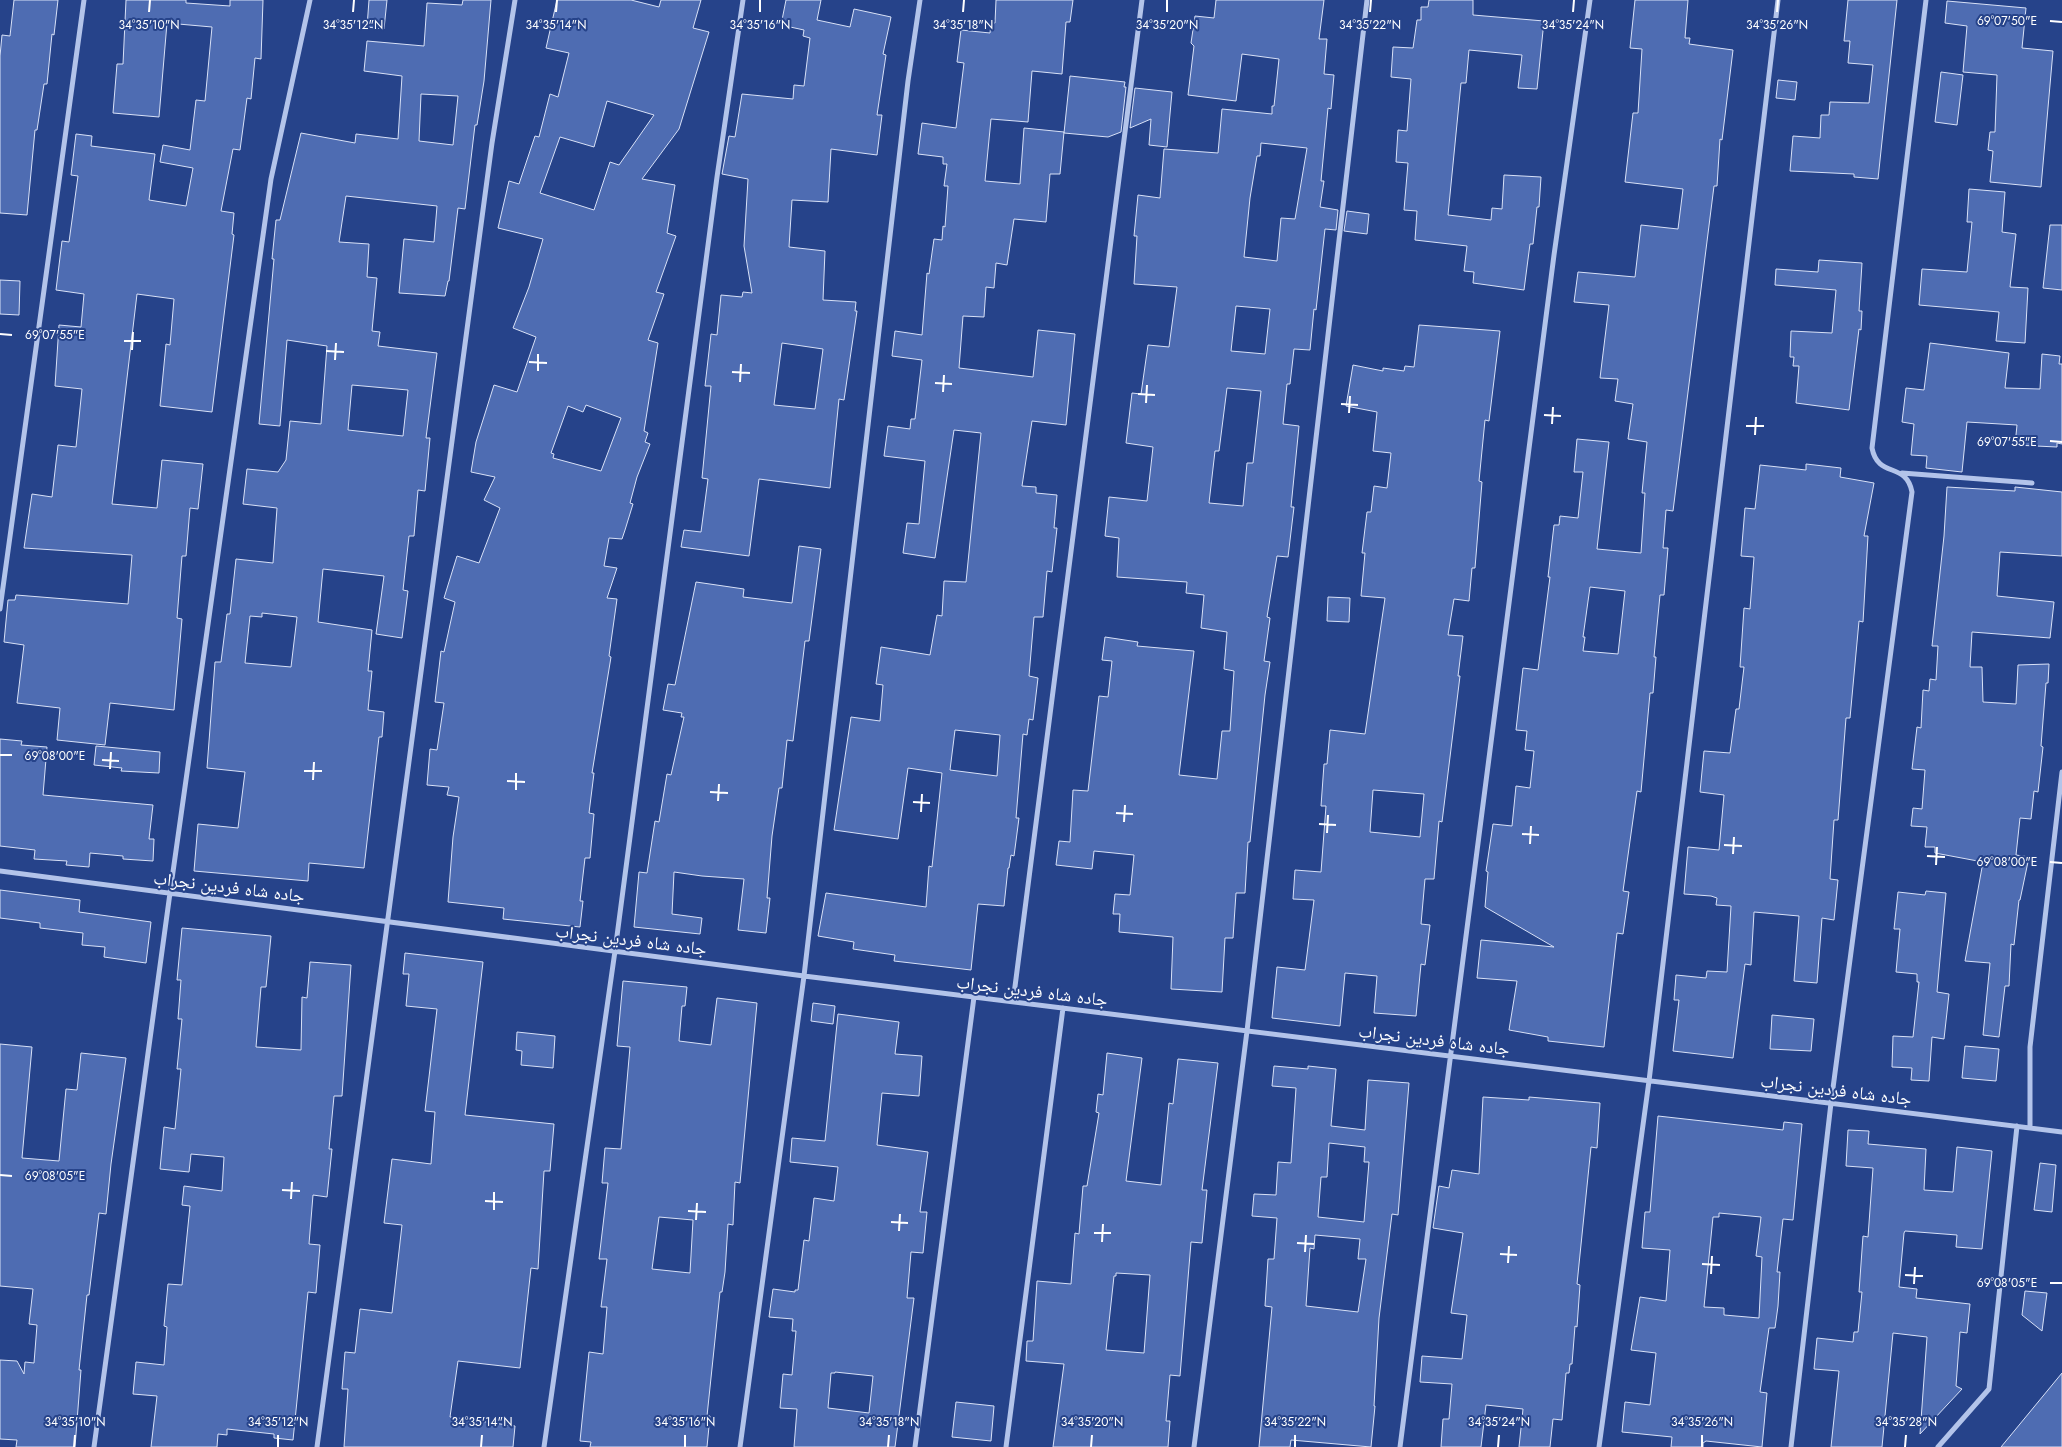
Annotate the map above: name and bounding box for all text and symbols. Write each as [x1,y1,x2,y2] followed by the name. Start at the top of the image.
[1977,12,2037,30] text: 69°07'50"E
[118,16,180,34] text: 34°35'10"N
[323,16,383,34] text: 34°35'12"N
[526,16,586,34] text: 34°35'14"N
[730,16,790,34] text: 34°35'16"N
[933,16,993,34] text: 34°35'18"N
[1136,16,1198,34] text: 34°35'20"N
[1339,16,1401,34] text: 34°35'22"N
[1542,16,1604,34] text: 34°35'24"N
[1746,16,1808,34] text: 34°35'26"N
[25,326,85,344] text: 69°07'55"E
[1977,433,2037,451] text: 69°07'55"E
[25,747,85,765] text: 69°08'00"E
[1977,853,2037,871] text: 69°08'00"E
[152,865,306,909] street label: جاده شاه فردین نجراب
[554,918,708,962] street label: جاده شاه فردین نجراب
[955,969,1109,1013] street label: جاده شاه فردین نجراب
[1357,1018,1511,1062] street label: جاده شاه فردین نجراب
[1759,1068,1913,1112] street label: جاده شاه فردین نجراب
[25,1167,85,1185] text: 69°08'05"E
[1977,1274,2037,1292] text: 69°08'05"E
[44,1413,106,1431] text: 34°35'10"N
[248,1413,308,1431] text: 34°35'12"N
[452,1413,512,1431] text: 34°35'14"N
[655,1413,715,1431] text: 34°35'16"N
[859,1413,919,1431] text: 34°35'18"N
[1061,1413,1123,1431] text: 34°35'20"N
[1264,1413,1326,1431] text: 34°35'22"N
[1468,1413,1530,1431] text: 34°35'24"N
[1671,1413,1733,1431] text: 34°35'26"N
[1875,1413,1937,1431] text: 34°35'28"N

